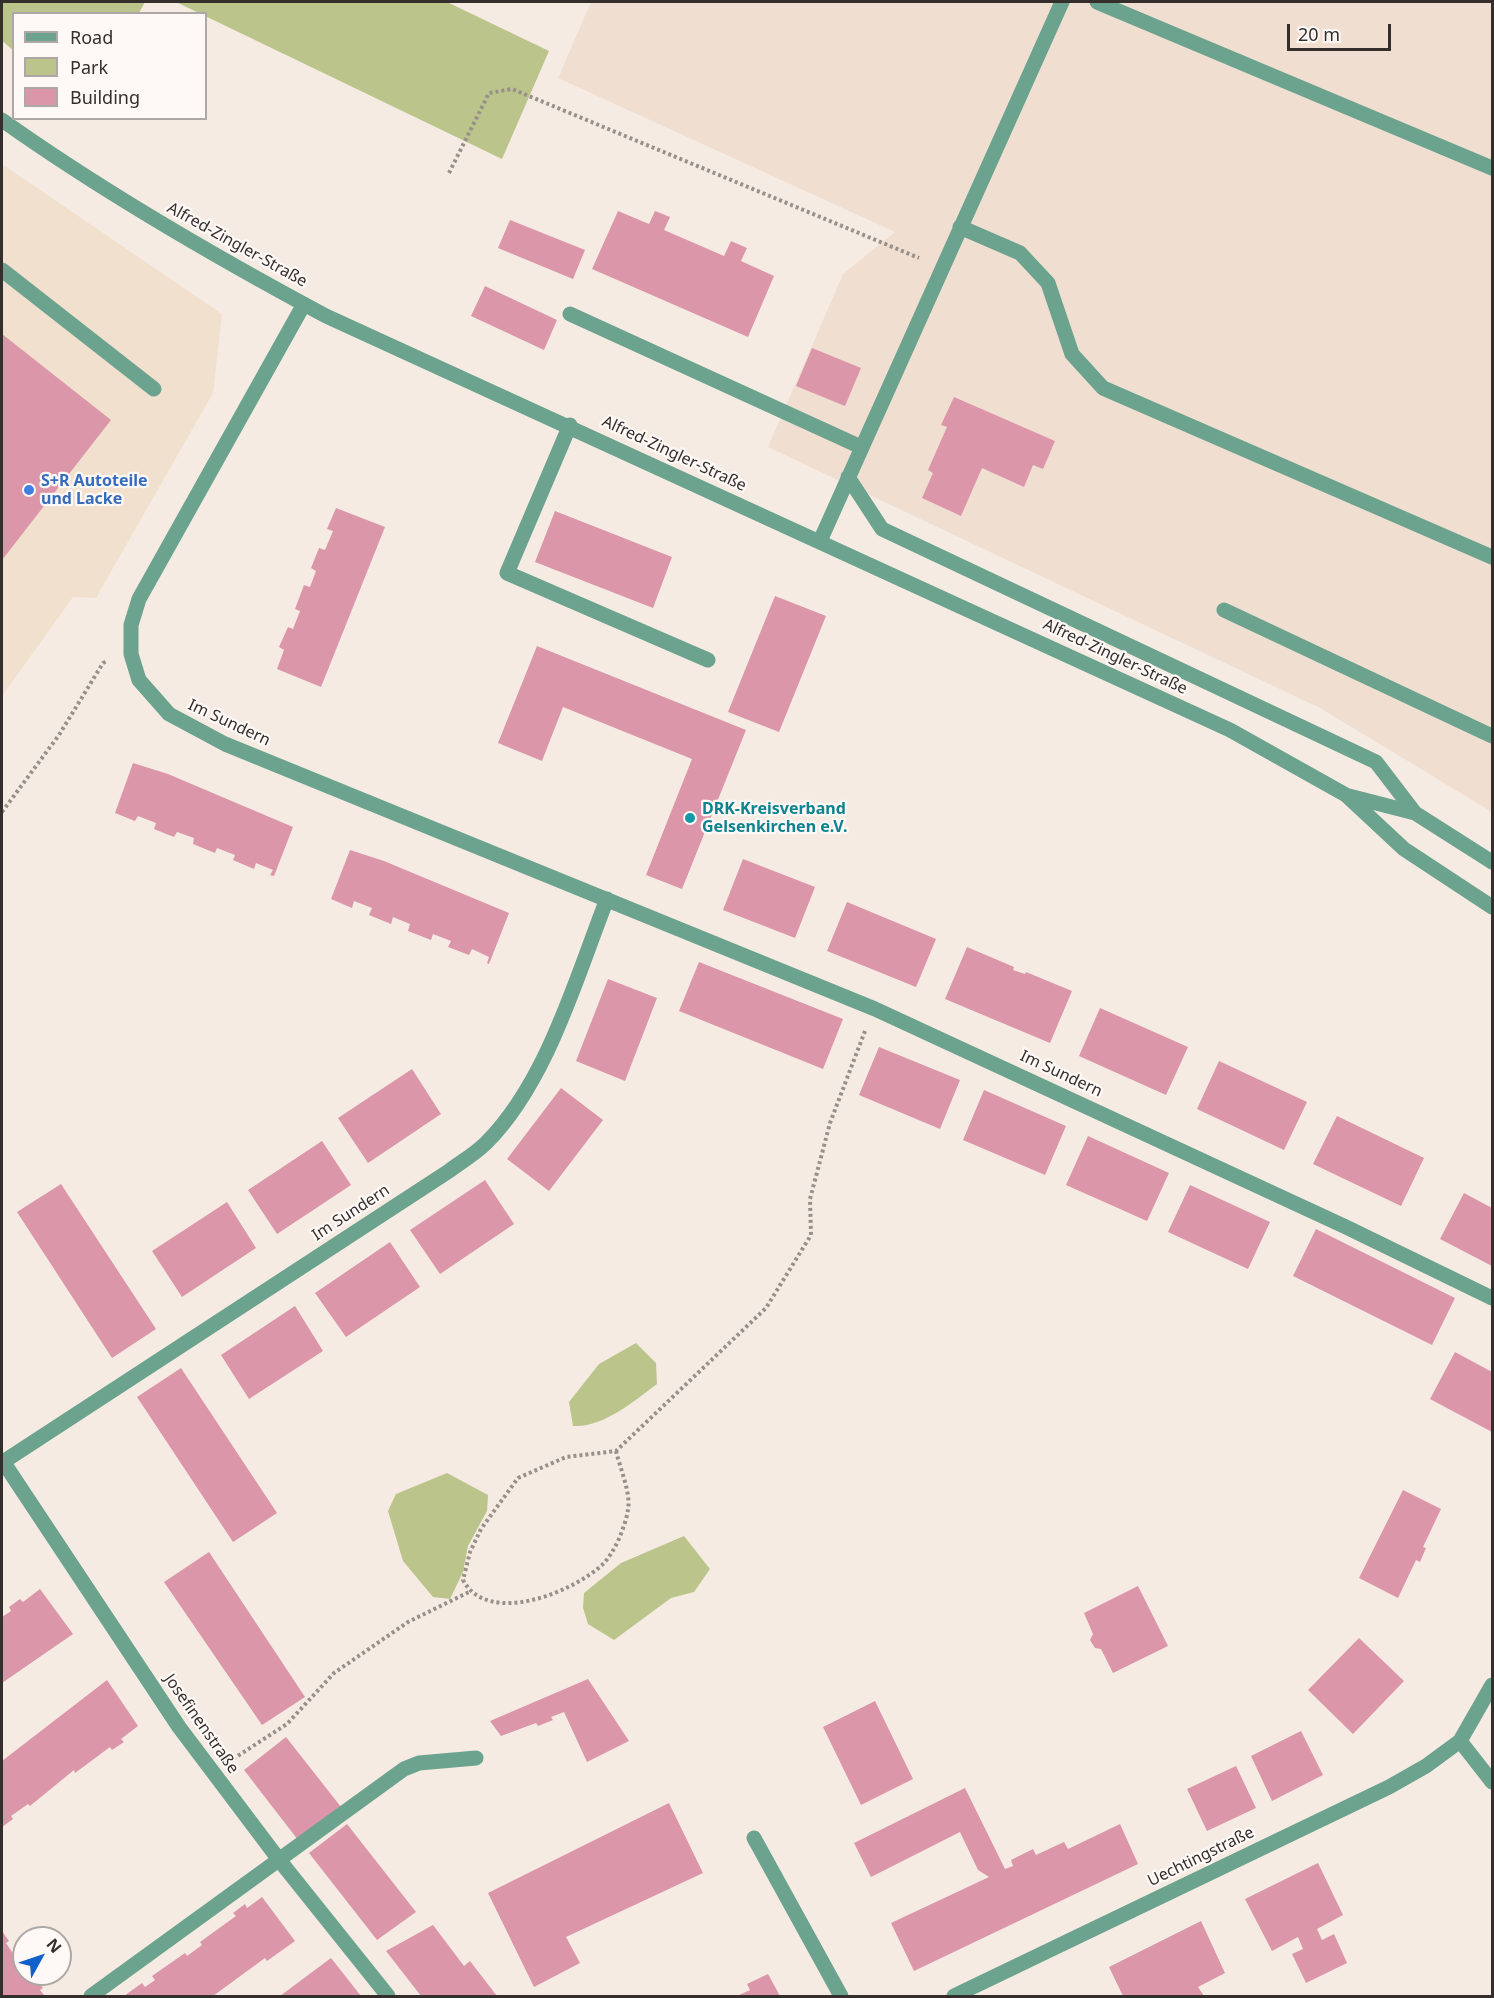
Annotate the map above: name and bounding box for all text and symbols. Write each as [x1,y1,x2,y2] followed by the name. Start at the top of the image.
[12,12,207,120] legend
[1290,12,1394,50] scale bar
[1298,22,1340,46] text: 20 m
[70,25,113,49] text: Road
[70,55,108,79] text: Park
[70,85,140,109] text: Building
[164,199,310,291] street label: Alfred-Zingler-Straße
[599,412,749,496] street label: Alfred-Zingler-Straße
[41,471,148,509] place label: S+R Autoteile und Lacke
[22,483,36,497] marker: S+R Autoteile und Lacke
[1040,615,1190,699] street label: Alfred-Zingler-Straße
[185,696,273,750] street label: Im Sundern
[702,799,847,837] place label: DRK-Kreisverband Gelsenkirchen e.V.
[683,811,697,825] marker: DRK-Kreisverband Gelsenkirchen e.V.
[1017,1047,1105,1101] street label: Im Sundern
[309,1181,393,1245] street label: Im Sundern
[160,1671,242,1777] street label: Josefinenstraße
[1145,1823,1257,1891] street label: Uechtingstraße
[12,1926,72,1986] north arrow
[42,1934,67,1958] text: N

